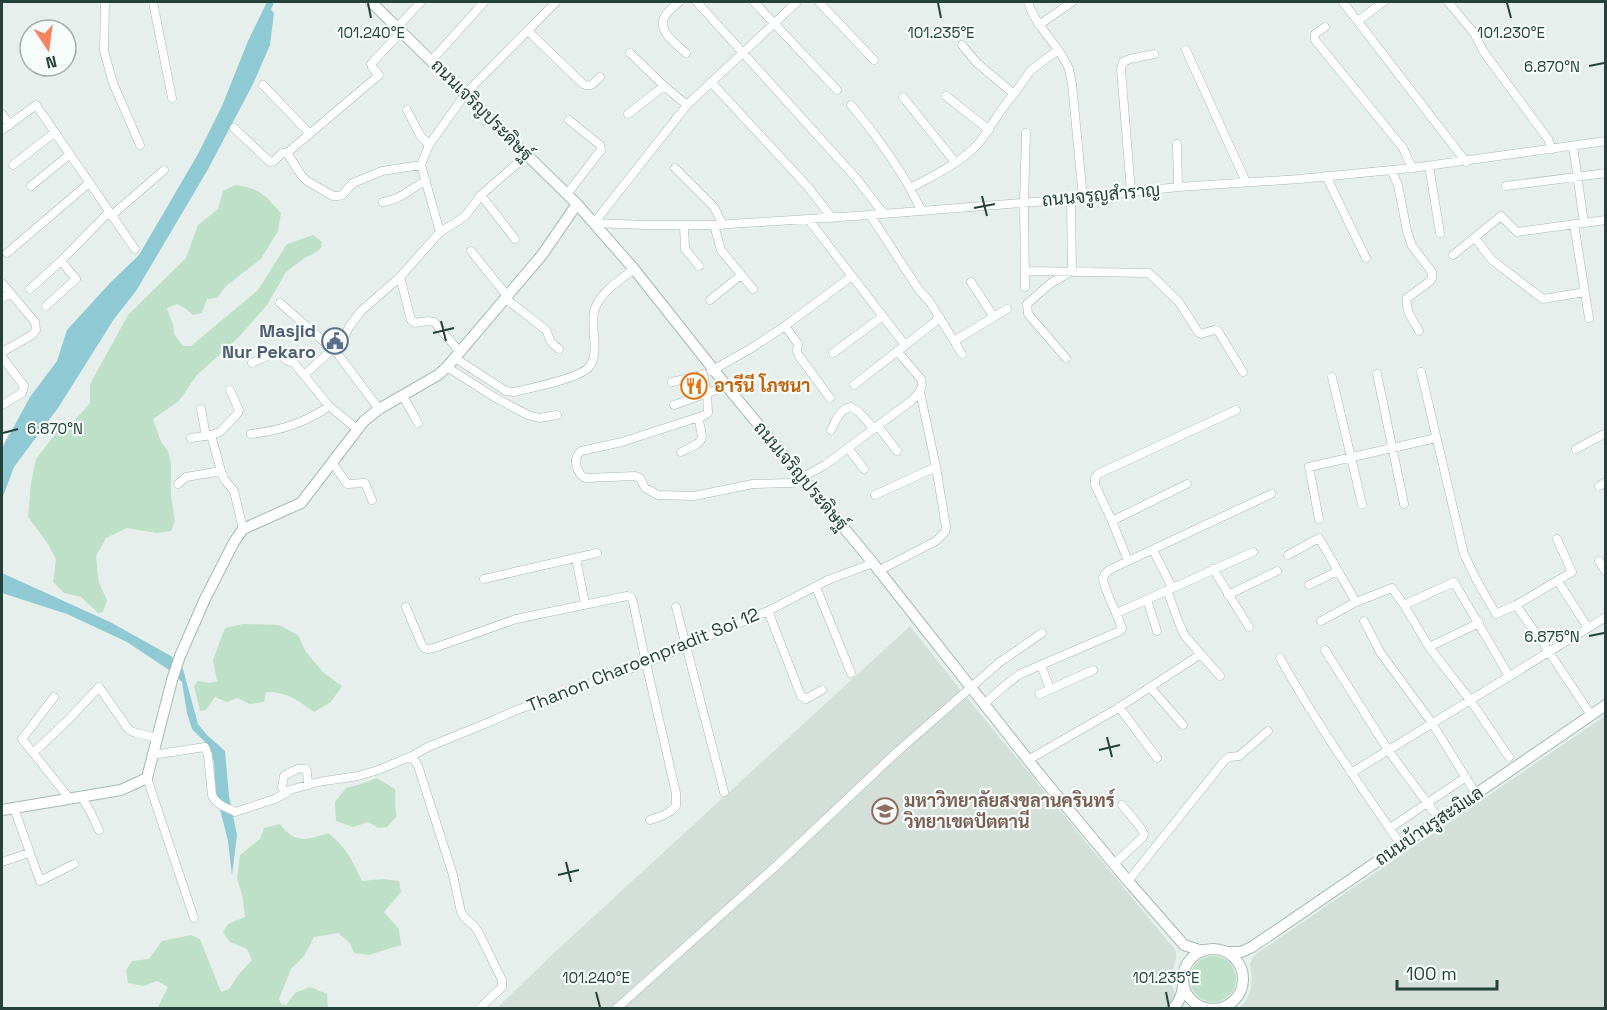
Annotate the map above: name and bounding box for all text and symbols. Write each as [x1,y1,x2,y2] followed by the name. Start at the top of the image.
[18,18,78,78] north arrow
[337,23,405,42] text: 101.240°E
[907,23,975,42] text: 101.235°E
[1477,23,1545,42] text: 101.230°E
[44,51,59,74] text: N
[426,53,539,166] street label: ถนนเจริญประดิษฐ์
[1524,57,1580,76] text: 6.870°N
[1041,178,1161,213] street label: ถนนจรูญสำราญ
[222,319,316,363] place label: Masjid Nur Pekaro
[320,326,350,356] public building icon: Masjid Nur Pekaro
[679,371,709,401] restaurant icon: อารีนี โภชนา
[714,373,811,397] place label: อารีนี โภชนา
[748,416,854,536] street label: ถนนเจริญประดิษฐ์
[27,419,83,438] text: 6.870°N
[523,602,762,717] street label: Thanon Charoenpradit Soi 12
[1524,627,1580,646] text: 6.875°N
[1370,781,1488,872] street label: ถนนบ้านรูสะมิแล
[903,788,1116,833] place label: มหาวิทยาลัยสงขลานครินทร์ วิทยาเขตปัตตานี
[870,796,900,826] school or university icon: มหาวิทยาลัยสงขลานครินทร์ วิทยาเขตปัตตานี
[1397,953,1498,991] scale bar
[1406,962,1457,985] text: 100 m
[562,968,630,987] text: 101.240°E
[1132,968,1200,987] text: 101.235°E

